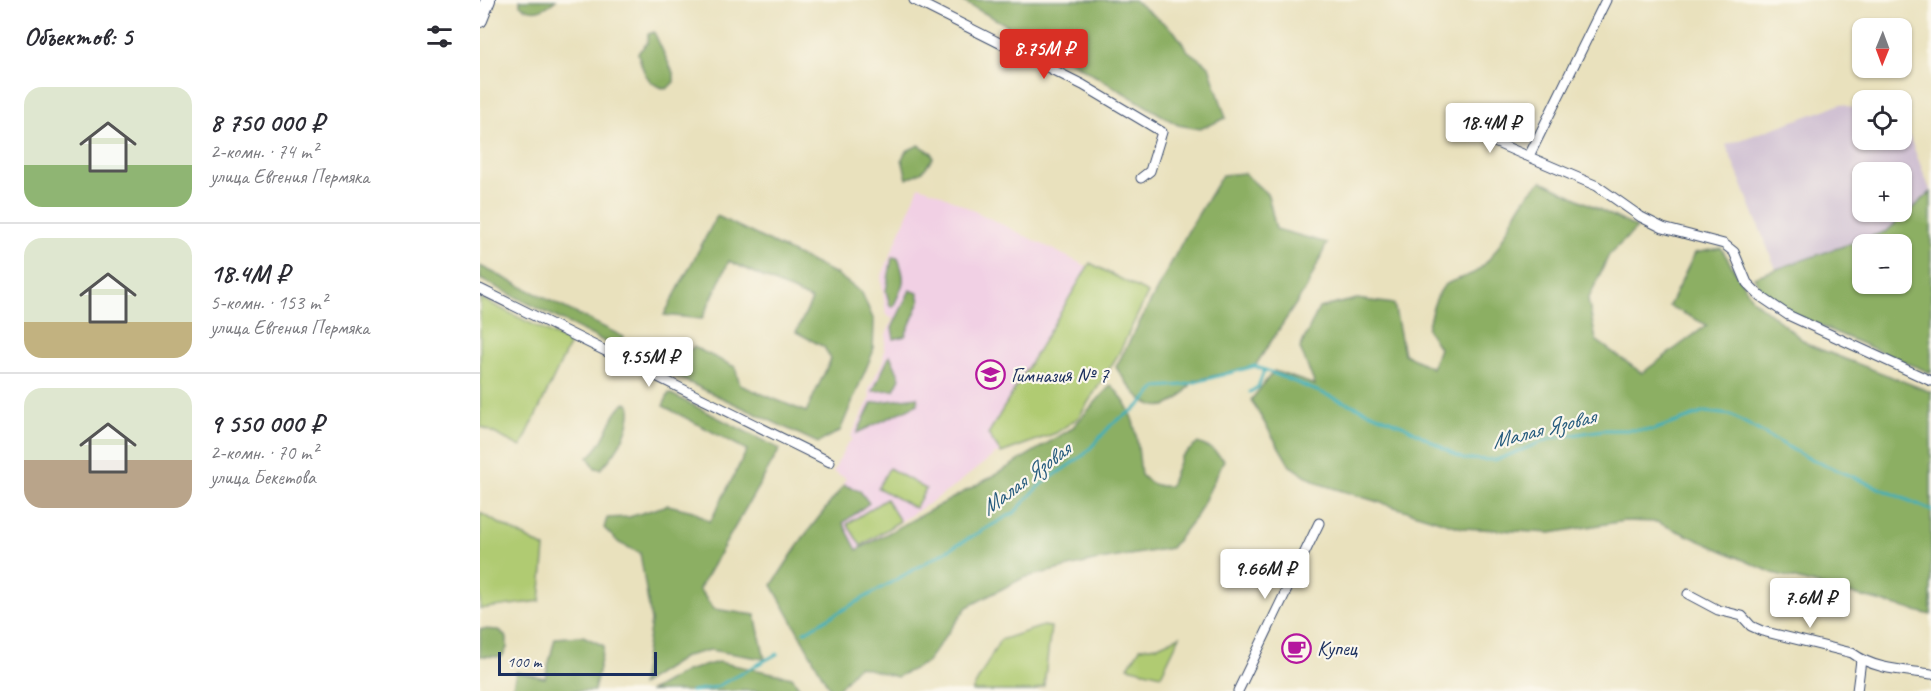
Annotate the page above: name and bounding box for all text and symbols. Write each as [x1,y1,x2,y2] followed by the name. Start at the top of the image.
[1852,18,1912,78] north arrow
[1852,18,1912,294] map controls
[24,20,132,53] text: Объектов: 5
[423,20,456,53] icon: filters
[989,29,1099,80] pin: 8.75M ₽
[1014,36,1074,61] text: 8.75M ₽
[1852,90,1912,150] button: locate
[1435,103,1545,154] pin: 18.4M ₽
[210,106,324,139] text: 8 750 000 ₽
[1460,110,1520,135] text: 18.4M ₽
[72,111,144,183] icon: home
[210,139,318,164] text: 2-комн. · 74 m²
[1852,162,1912,222] button: +
[210,164,369,189] text: улица Евгения Пермяка
[1852,234,1912,294] button: −
[210,257,289,290] text: 18.4M ₽
[72,262,144,334] icon: home
[210,290,327,315] text: 5-комн. · 153 m²
[210,315,369,340] text: улица Евгения Пермяка
[594,337,704,388] pin: 9.55M ₽
[619,344,679,369] text: 9.55M ₽
[974,359,1006,391] school or university icon: Гимназия № 7
[1011,362,1110,388] place label: Гимназия № 7
[1489,402,1601,455] water label: Малая Язовая
[210,407,323,440] text: 9 550 000 ₽
[72,412,144,484] icon: home
[975,434,1079,522] water label: Малая Язовая
[210,440,318,465] text: 2-комн. · 70 m²
[210,465,315,490] text: улица Бекетова
[1210,549,1320,600] pin: 9.66M ₽
[1234,556,1296,581] text: 9.66M ₽
[1761,578,1859,629] pin: 7.6M ₽
[1784,585,1836,610] text: 7.6M ₽
[1280,632,1312,664] cafe icon: Купец
[1317,635,1358,661] place label: Купец
[498,649,657,676] scale bar
[507,652,541,672] text: 100 m

